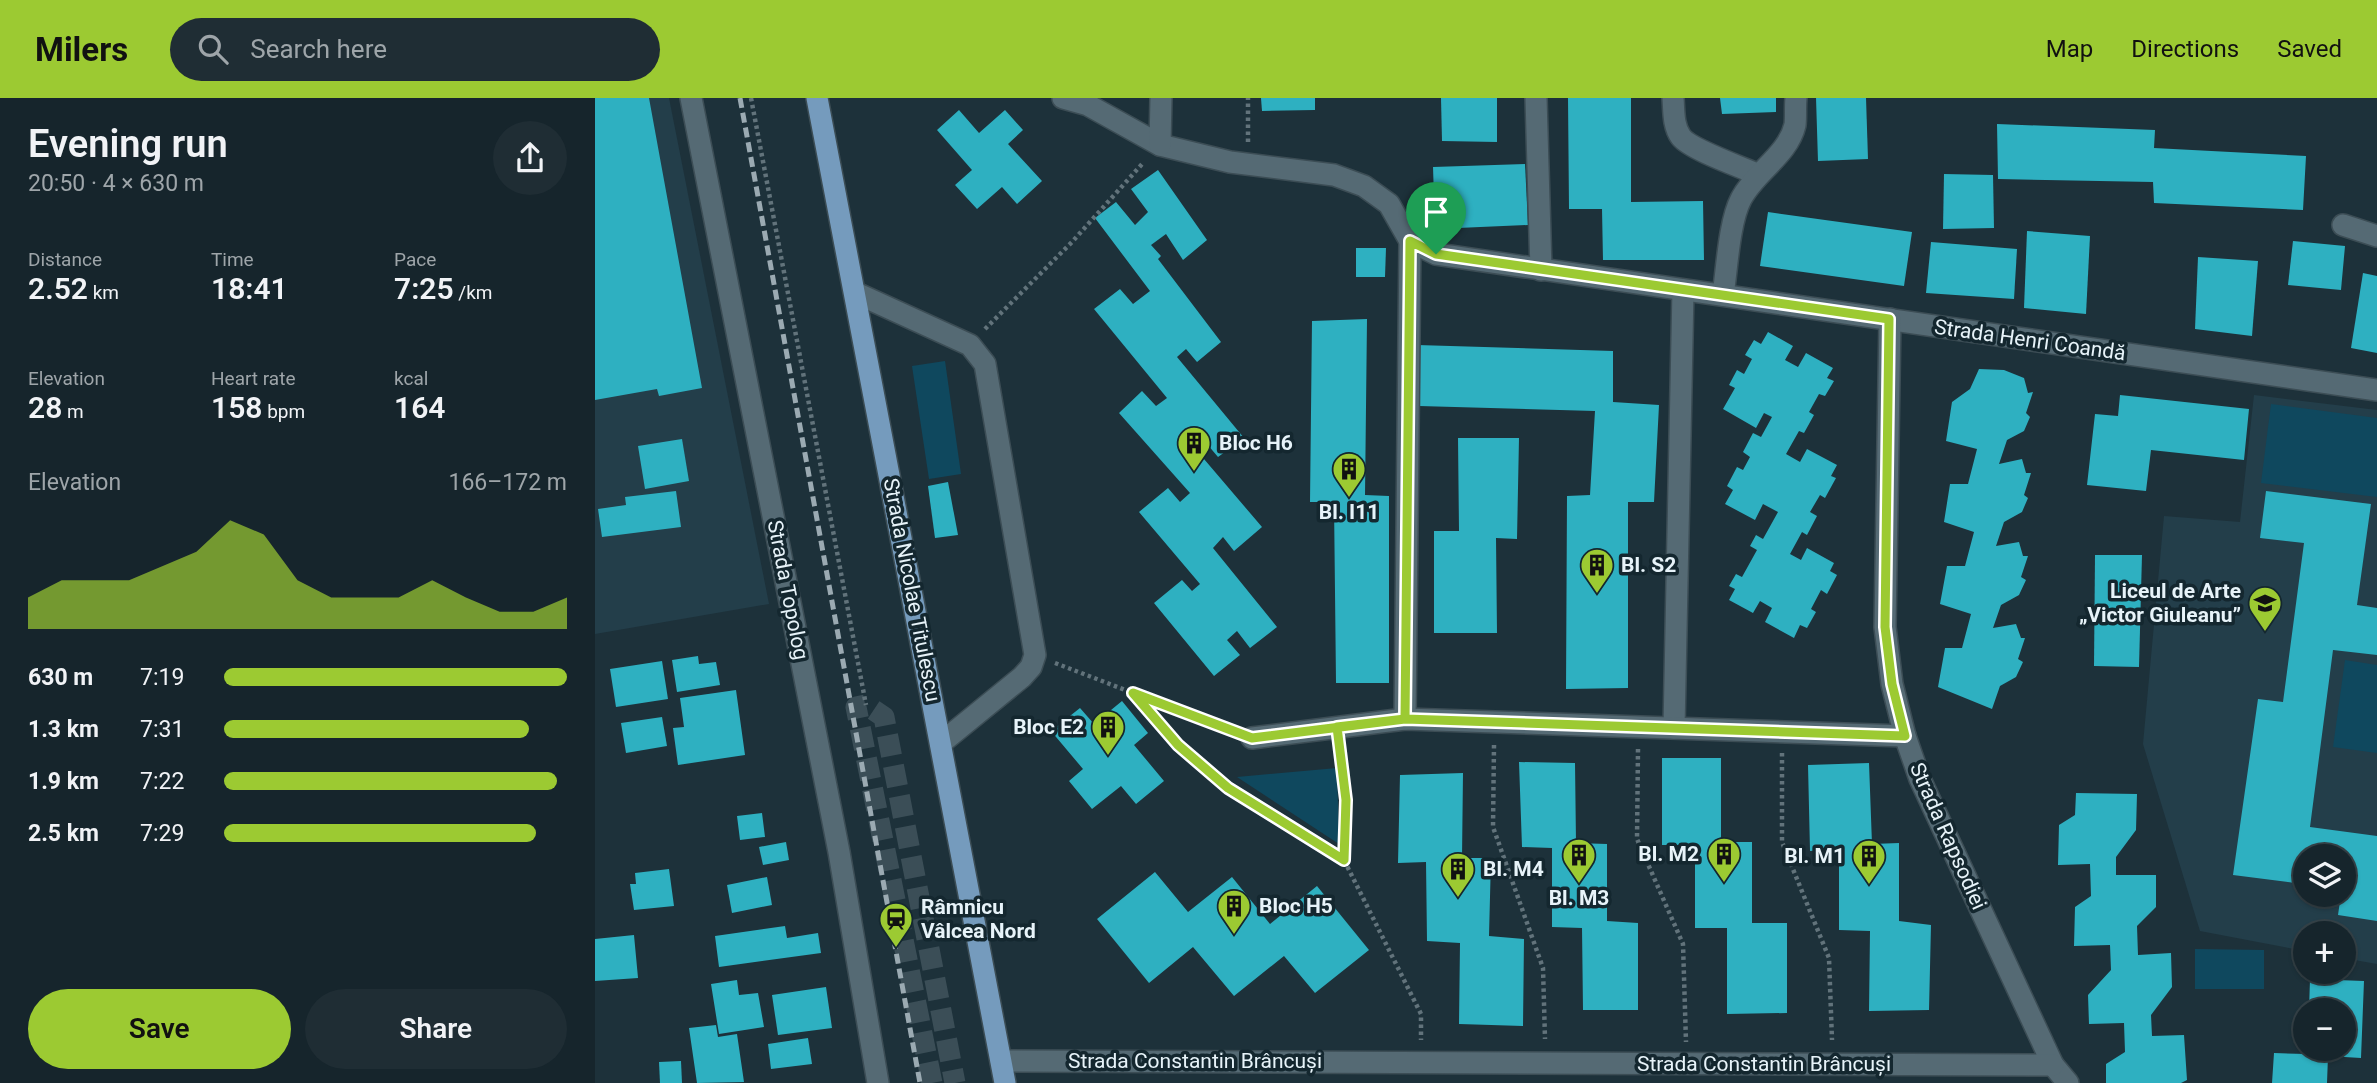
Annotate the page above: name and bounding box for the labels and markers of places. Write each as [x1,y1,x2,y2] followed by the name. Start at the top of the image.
[1406,182,1466,254] pin
[1175,424,1213,473] building icon: Bloc H6
[1219,431,1293,455] place label: Bloc H6
[1330,450,1368,499] building icon: Bl. I11
[1319,500,1379,524] place label: Bl. I11
[1578,546,1616,595] building icon: Bl. S2
[1621,553,1676,577] place label: Bl. S2
[2079,579,2241,627] place label: Liceul de Arte „Victor Giuleanu”
[2246,584,2284,633] school or university icon: Liceul de Arte „Victor Giuleanu”
[1089,708,1127,757] building icon: Bloc E2
[1013,715,1084,739] place label: Bloc E2
[1705,835,1743,884] building icon: Bl. M2
[1560,836,1598,885] building icon: Bl. M3
[1850,837,1888,886] building icon: Bl. M1
[1638,842,1699,866] place label: Bl. M2
[1784,844,1845,868] place label: Bl. M1
[1439,850,1477,899] building icon: Bl. M4
[1483,857,1544,881] place label: Bl. M4
[1549,886,1609,910] place label: Bl. M3
[1215,887,1253,936] building icon: Bloc H5
[1259,894,1333,918] place label: Bloc H5
[921,895,1036,943] place label: Râmnicu Vâlcea Nord
[877,900,915,949] station icon: Râmnicu Vâlcea Nord

